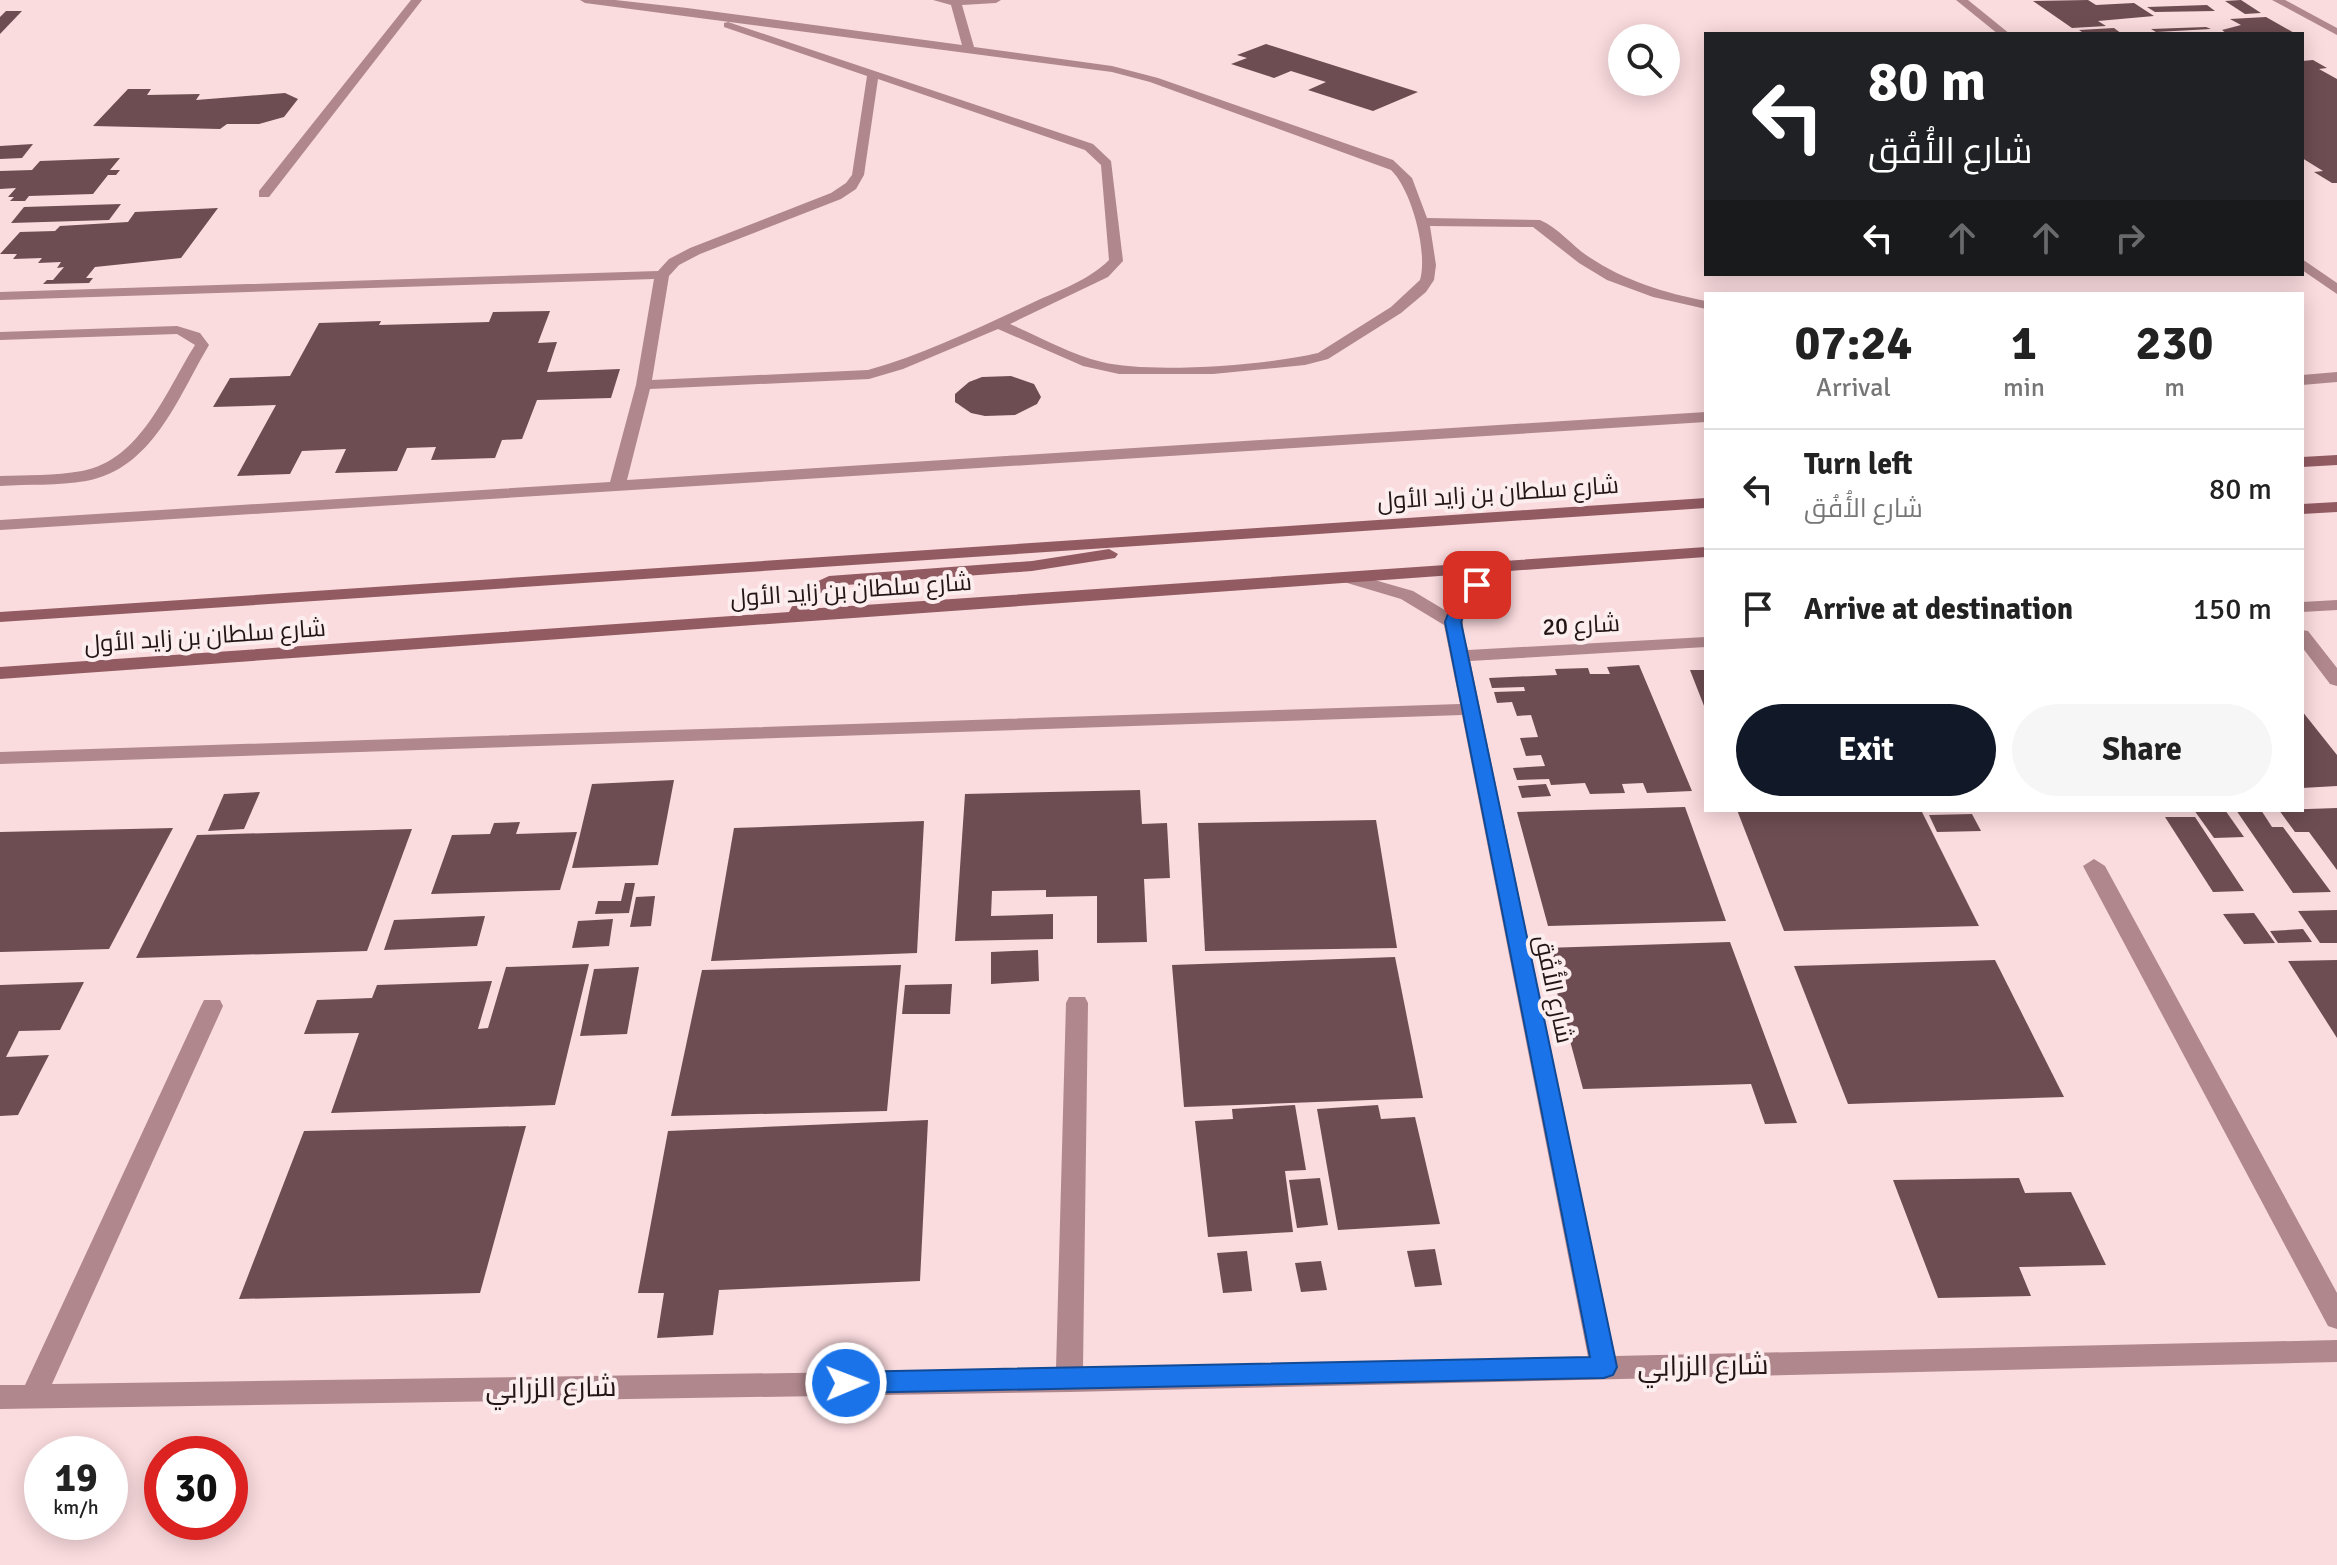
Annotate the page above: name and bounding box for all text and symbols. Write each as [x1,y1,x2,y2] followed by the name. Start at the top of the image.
[1608,24,1680,96] map controls
[1608,24,1680,96] button: search
[1868,47,1986,116] text: 80 m
[1736,64,1840,168] icon: left
[1868,129,2033,174] text: شارع الأُفُق
[1856,216,1900,260] icon: left
[1940,216,1984,260] icon: ahead
[2024,216,2068,260] icon: ahead
[2108,216,2152,260] icon: right
[1795,314,1912,373] text: 07:24
[2011,314,2037,373] text: 1
[2136,314,2213,373] text: 230
[1816,372,1891,404] text: Arrival
[2003,372,2045,404] text: min
[2164,372,2185,404] text: m
[1804,446,1913,483] text: Turn left
[1736,467,1780,511] icon: left
[1376,470,1620,517] street label: شارع سلطان بن زايد الأول
[2209,471,2272,508] text: 80 m
[1804,493,1923,525] text: شارع الأُفُق
[1443,551,1511,619] pin
[1455,563,1499,607] icon: arrive
[729,567,973,614] street label: شارع سلطان بن زايد الأول
[1736,587,1780,631] icon: arrive
[1804,591,2073,628] text: Arrive at destination
[2193,591,2272,628] text: 150 m
[1541,608,1621,643] street label: شارع 20
[83,613,327,660] street label: شارع سلطان بن زايد الأول
[1736,704,1996,796] button: Exit
[2012,704,2272,796] button: Share
[1527,932,1581,1046] street label: شارع الأُفُق
[804,1341,888,1425] position arrow
[1637,1348,1769,1388] street label: شارع الزرابي
[485,1370,617,1410] street label: شارع الزرابي
[144,1436,248,1540] speed limit sign: 30
[54,1453,98,1503] text: 19
[53,1495,99,1520] text: km/h

